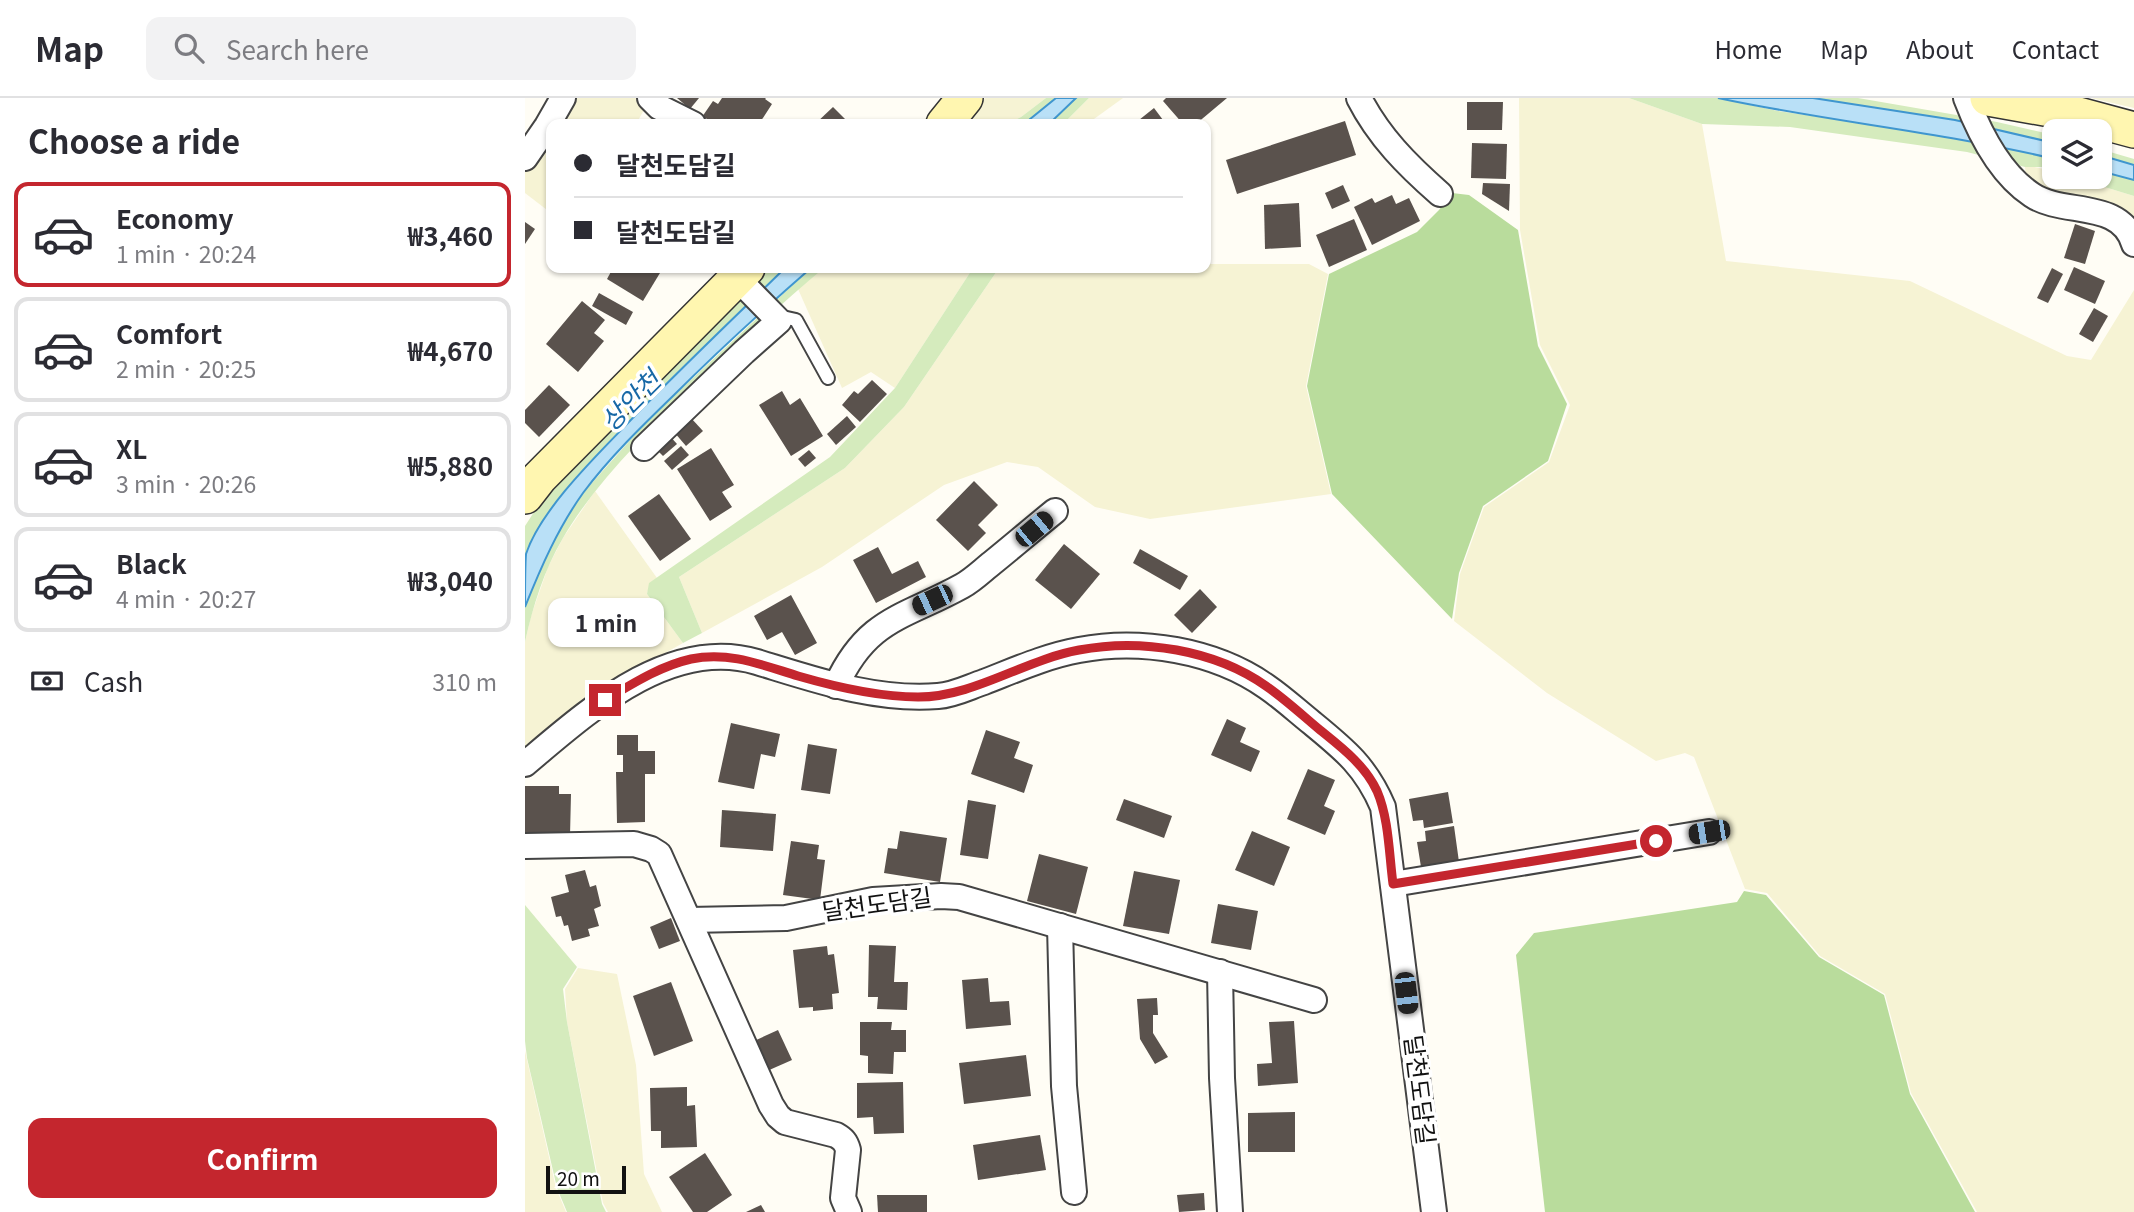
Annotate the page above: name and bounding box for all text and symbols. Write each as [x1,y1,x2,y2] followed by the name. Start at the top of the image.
[146,17,636,80] search box
[35,24,104,72] text: Map
[170,29,208,67] icon: search
[226,30,369,67] text: Search here
[1715,31,1782,66] text: Home
[1820,31,1868,66] text: Map
[1906,31,1974,66] text: About
[2012,31,2099,66] text: Contact
[28,117,240,163] text: Choose a ride
[2042,119,2112,189] map controls
[2042,119,2112,189] button: layers
[616,145,736,182] text: 달천도담길
[116,199,234,236] text: Economy
[32,203,95,266] icon: car
[616,212,736,249] text: 달천도담길
[408,216,493,253] text: ₩3,460
[116,236,256,270] text: 1 min · 20:24
[116,314,222,351] text: Comfort
[32,318,95,381] icon: car
[408,331,493,368] text: ₩4,670
[116,351,256,385] text: 2 min · 20:25
[591,359,670,438] water label: 상안천
[116,429,147,466] text: XL
[32,433,95,496] icon: car
[408,446,493,483] text: ₩5,880
[116,466,256,500] text: 3 min · 20:26
[1012,507,1057,551] car
[116,544,187,581] text: Black
[32,548,95,611] icon: car
[408,561,493,598] text: ₩3,040
[116,581,256,615] text: 4 min · 20:27
[909,582,956,618] car
[547,598,663,648] callout: 1 min
[575,605,637,639] text: 1 min
[28,662,66,700] icon: cash
[84,662,143,699] text: Cash
[432,664,497,698] text: 310 m
[589,684,621,716] route end
[1687,818,1732,846] car
[1640,825,1672,857] route start
[820,878,934,928] street label: 달천도담길
[1394,971,1419,1015] car
[1397,1033,1446,1147] street label: 달천도담길
[28,1118,497,1198] button: Confirm
[546,1163,627,1195] scale bar
[557,1164,600,1191] text: 20 m

